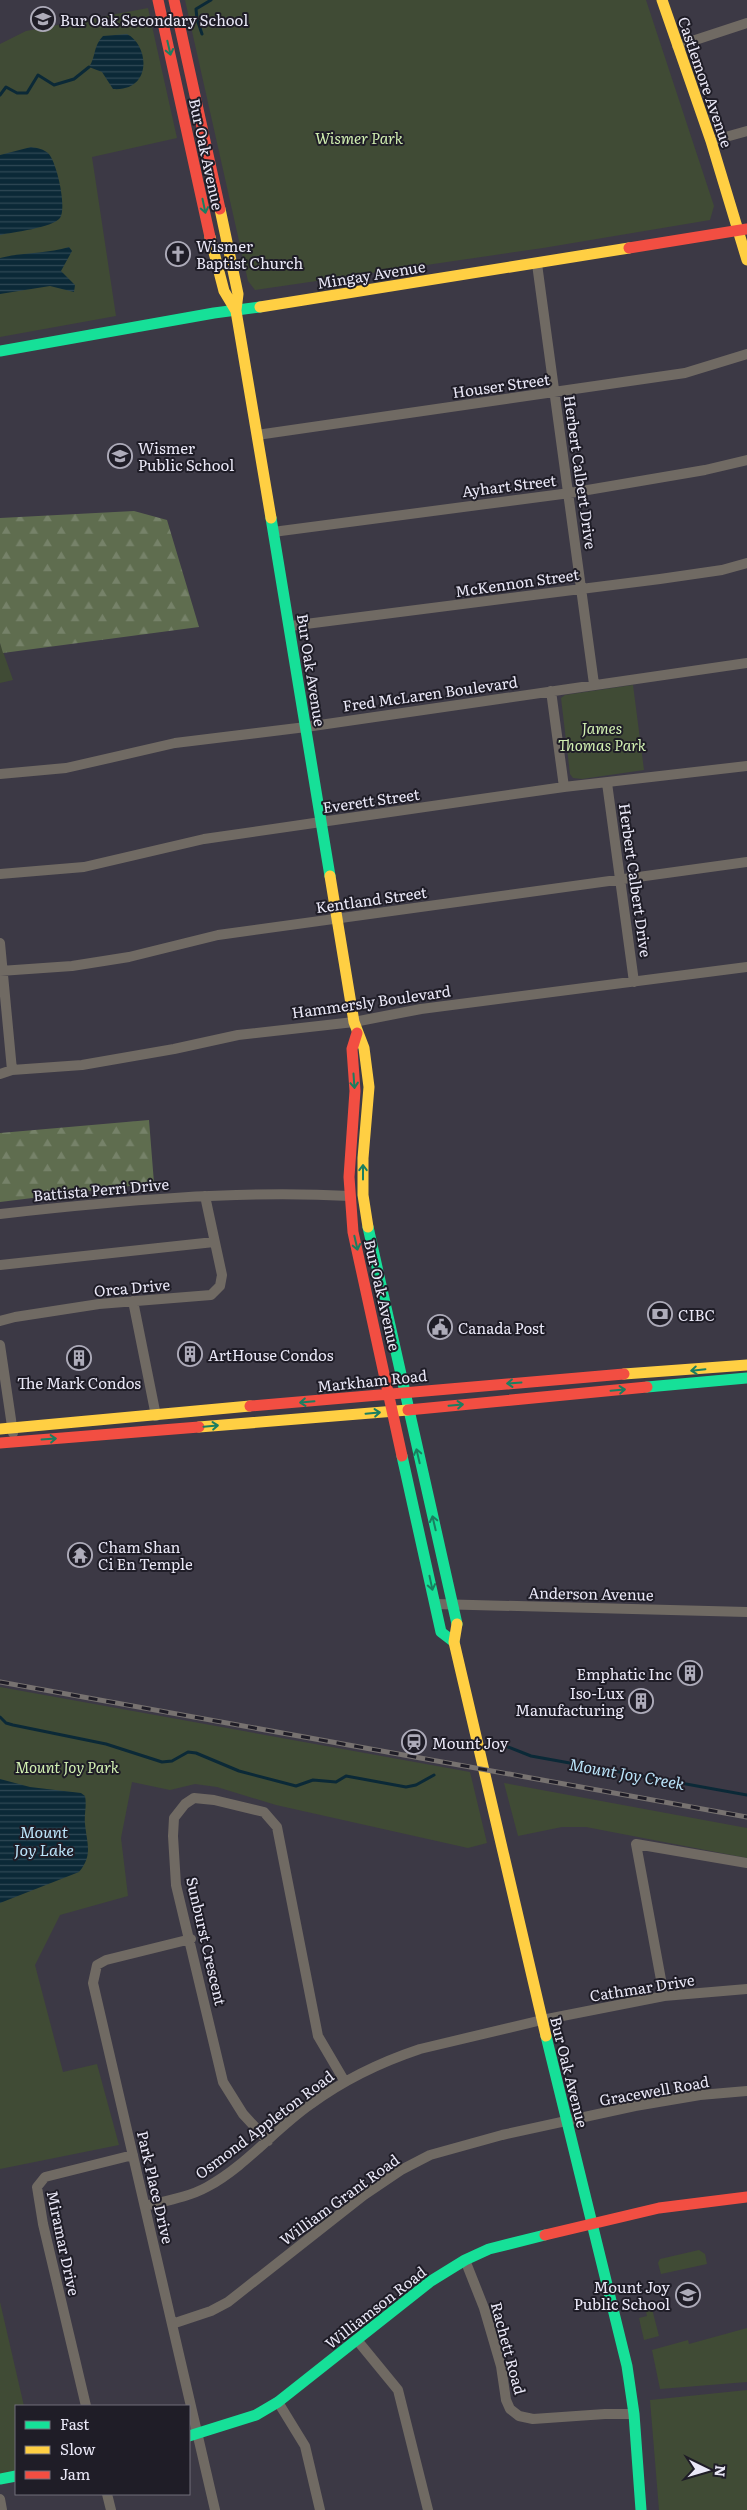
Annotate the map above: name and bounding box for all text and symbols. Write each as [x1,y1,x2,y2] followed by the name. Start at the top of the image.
[30,6,56,32] school or university icon: Bur Oak Secondary School
[60,8,248,31] place label: Bur Oak Secondary School
[673,14,739,151] street label: Castlemore Avenue
[164,39,174,55] one-way arrow
[184,96,230,212] street label: Bur Oak Avenue
[315,126,404,149] park label: Wismer Park
[199,198,209,214] one-way arrow
[196,234,303,274] place label: Wismer Baptist Church
[165,241,191,267] church icon: Wismer Baptist Church
[315,254,427,294] street label: Mingay Avenue
[451,367,551,403] street label: Houser Street
[559,393,603,551] street label: Herbert Calbert Drive
[138,436,234,476] place label: Wismer Public School
[107,443,133,469] school or university icon: Wismer Public School
[461,468,557,502] street label: Ayhart Street
[454,562,580,602] street label: McKennon Street
[292,612,332,728] street label: Bur Oak Avenue
[341,669,519,717] street label: Fred McLaren Boulevard
[558,716,647,756] park label: James Thomas Park
[321,782,421,818] street label: Everett Street
[614,801,658,959] street label: Herbert Calbert Drive
[314,880,428,918] street label: Kentland Street
[290,978,452,1024] street label: Hammersly Boulevard
[349,1073,359,1089] one-way arrow
[358,1164,368,1180] one-way arrow
[32,1172,170,1206] street label: Battista Perri Drive
[352,1234,361,1250] one-way arrow
[359,1237,407,1353] street label: Bur Oak Avenue
[93,1272,171,1302] street label: Orca Drive
[647,1301,673,1327] bank icon: CIBC
[678,1303,715,1326] place label: CIBC
[427,1314,453,1340] public building icon: Canada Post
[458,1316,545,1339] place label: Canada Post
[177,1341,203,1367] building icon: ArtHouse Condos
[208,1343,334,1366] place label: ArtHouse Condos
[66,1345,92,1371] building icon: The Mark Condos
[316,1363,428,1397] street label: Markham Road
[691,1365,707,1375] one-way arrow
[17,1371,141,1394] place label: The Mark Condos
[506,1379,522,1388] one-way arrow
[610,1385,626,1395] one-way arrow
[299,1397,315,1407] one-way arrow
[448,1400,464,1410] one-way arrow
[364,1408,380,1417] one-way arrow
[202,1421,218,1431] one-way arrow
[40,1434,56,1443] one-way arrow
[413,1448,422,1464] one-way arrow
[429,1516,438,1532] one-way arrow
[98,1535,193,1575] place label: Cham Shan Ci En Temple
[67,1542,93,1568] temple icon: Cham Shan Ci En Temple
[426,1575,436,1591] one-way arrow
[528,1580,654,1606] street label: Anderson Avenue
[677,1660,703,1686] building icon: Emphatic Inc
[576,1662,673,1685] place label: Emphatic Inc
[515,1681,625,1721] place label: Iso-Lux Manufacturing
[628,1688,654,1714] building icon: Iso-Lux Manufacturing
[401,1729,427,1755] station icon: Mount Joy
[432,1731,509,1754] place label: Mount Joy
[567,1751,687,1795] water label: Mount Joy Creek
[15,1755,120,1778] park label: Mount Joy Park
[14,1819,74,1861] water label: Mount Joy Lake
[181,1874,233,2008] street label: Sunburst Crescent
[588,1967,696,2007] street label: Cathmar Drive
[545,2014,595,2130] street label: Bur Oak Avenue
[190,2064,338,2184] street label: Osmond Appleton Road
[597,2069,711,2111] street label: Gracewell Road
[132,2128,180,2246] street label: Park Place Drive
[274,2148,404,2250] street label: William Grant Road
[42,2188,86,2298] street label: Miramar Drive
[319,2260,431,2354] street label: Williamson Road
[574,2275,670,2315] place label: Mount Joy Public School
[675,2282,701,2308] school or university icon: Mount Joy Public School
[486,2299,532,2397] street label: Rachett Road
[15,2405,190,2495] legend
[60,2412,89,2435] text: Fast
[60,2437,95,2460] text: Slow
[682,2445,732,2495] north arrow
[60,2462,91,2485] text: Jam
[710,2464,731,2478] text: N

